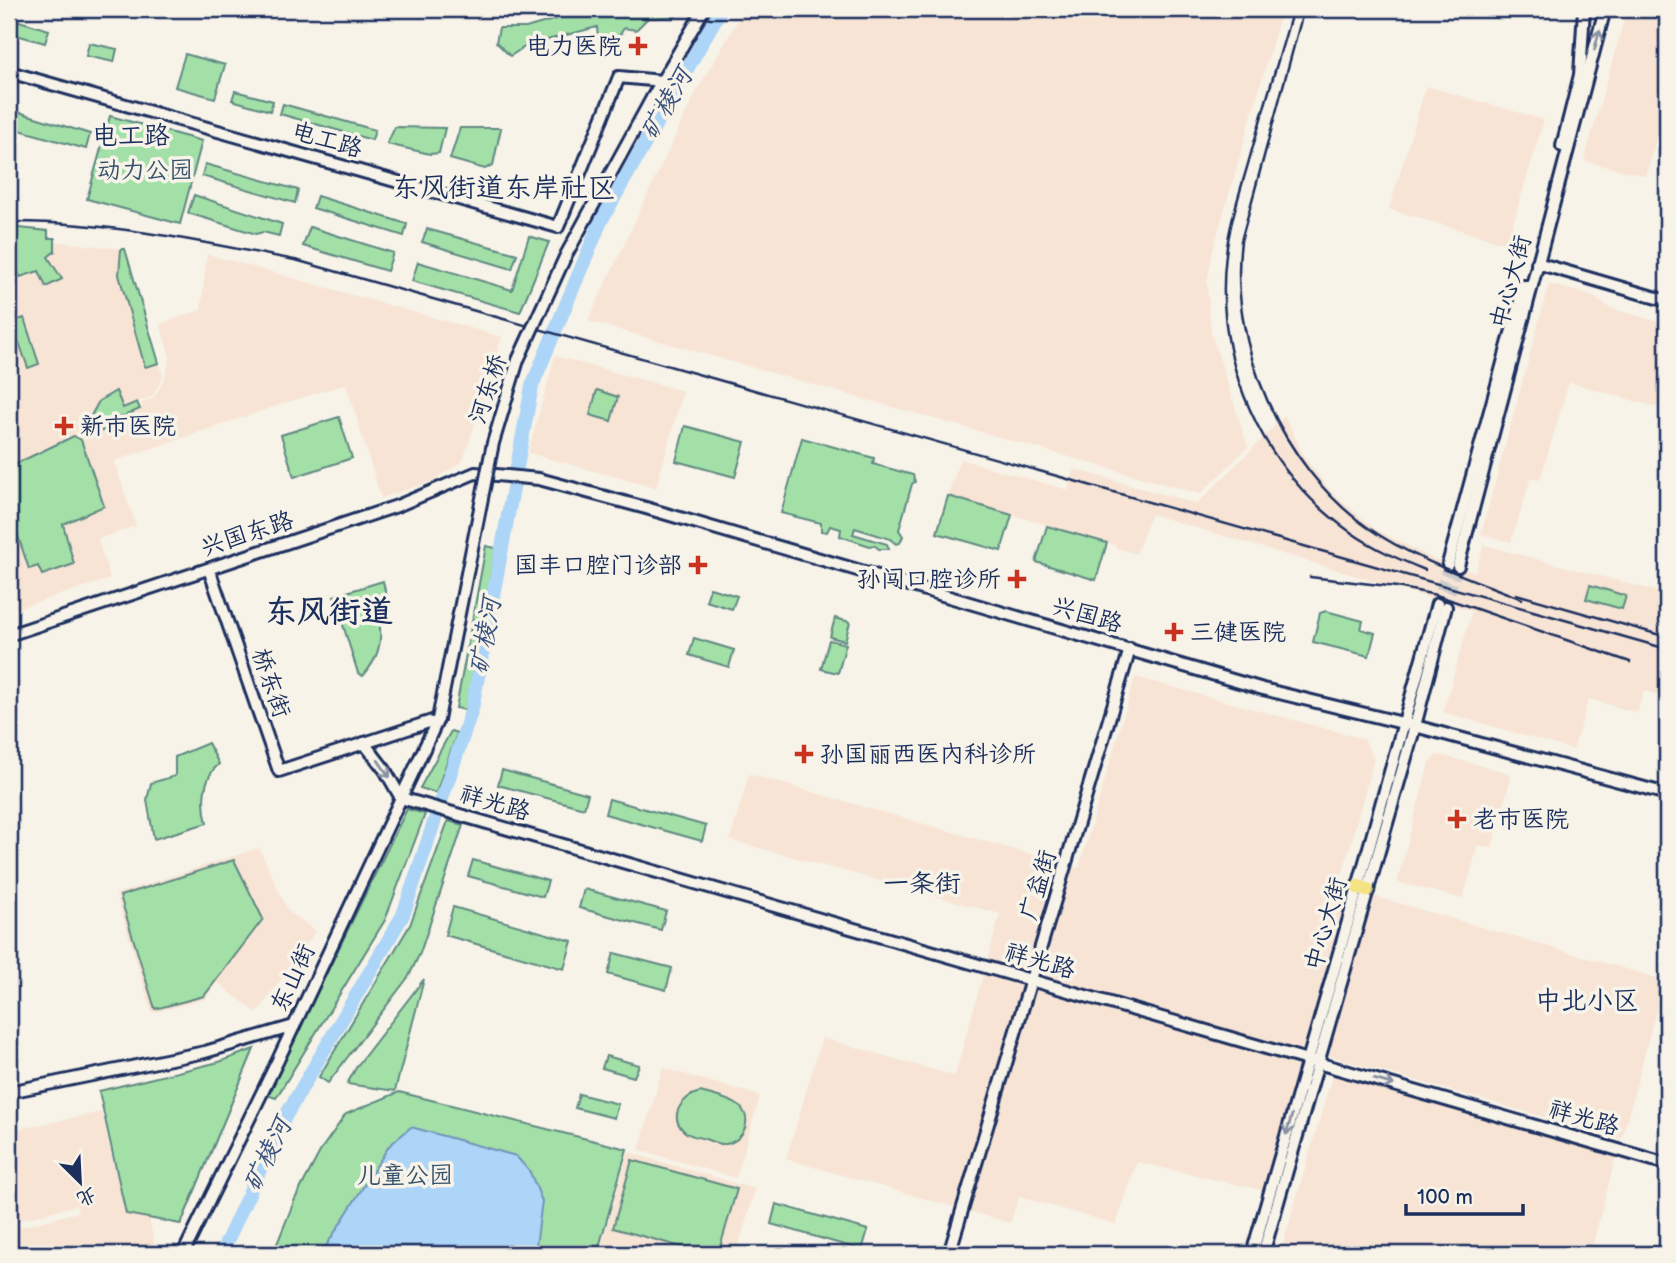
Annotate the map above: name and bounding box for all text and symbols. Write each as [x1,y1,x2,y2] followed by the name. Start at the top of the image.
[1591,29,1604,51] one-way arrow
[526,32,622,61] place label: 电力医院
[628,36,648,56] marker: 电力医院
[634,59,702,146] water label: 矿棱河
[288,116,366,164] street label: 电工路
[92,121,170,152] district label: 电工路
[97,156,193,185] park label: 动力公园
[392,172,616,205] district label: 东风街道东岸社区
[1485,232,1537,332] street label: 中心大街
[463,350,513,428] street label: 河东桥
[80,412,176,441] place label: 新市医院
[54,416,74,436] marker: 新市医院
[197,505,297,563] street label: 兴国东路
[514,551,682,580] place label: 国丰口腔门诊部
[688,555,708,575] marker: 国丰口腔门诊部
[857,565,1001,594] place label: 孙闯口腔诊所
[1007,569,1027,589] marker: 孙闯口腔诊所
[464,591,509,677] water label: 矿棱河
[1048,591,1126,639] street label: 兴国路
[265,593,393,632] district label: 东风街道
[1190,618,1286,647] place label: 三健医院
[1164,622,1184,642] marker: 三健医院
[246,644,296,722] street label: 桥东街
[820,740,1036,769] place label: 孙国丽西医内科诊所
[794,744,814,764] marker: 孙国丽西医内科诊所
[377,759,391,779] one-way arrow
[456,779,534,827] street label: 祥光路
[1473,805,1569,834] place label: 老市医院
[1447,809,1467,829] marker: 老市医院
[1014,846,1062,924] street label: 广益街
[883,869,961,900] district label: 一条街
[1299,874,1353,974] street label: 中心大街
[1001,937,1079,985] street label: 祥光路
[265,939,321,1017] street label: 东山街
[1535,986,1639,1017] district label: 中北小区
[1373,1077,1395,1090] one-way arrow
[1545,1094,1623,1142] street label: 祥光路
[237,1110,301,1197] water label: 矿棱河
[1282,1114,1295,1136] one-way arrow
[46,1148,116,1218] north arrow
[357,1161,453,1190] park label: 儿童公园
[1406,1172,1524,1216] scale bar
[73,1182,100,1211] text: 北
[1417,1185,1473,1210] text: 100 m

